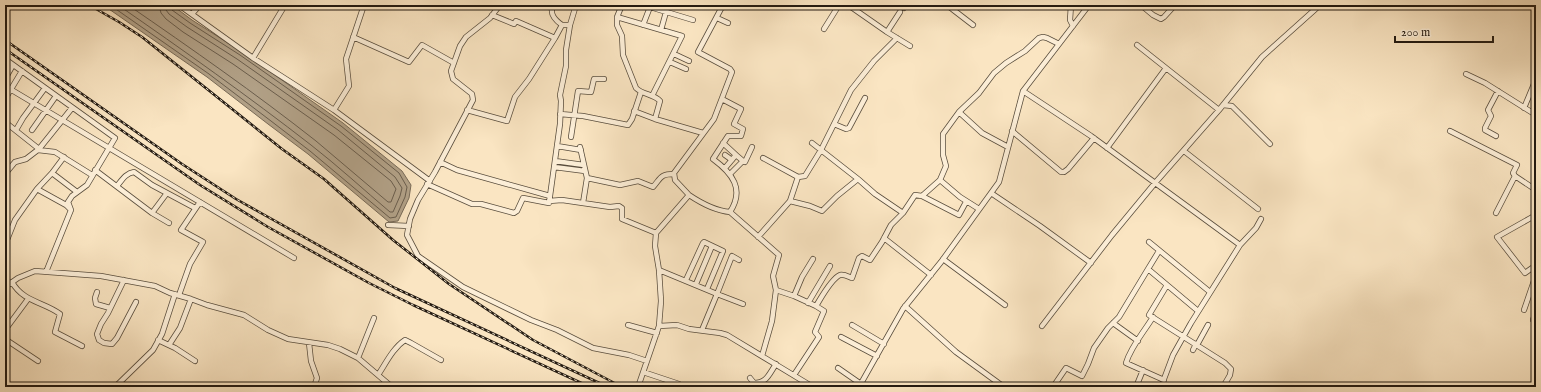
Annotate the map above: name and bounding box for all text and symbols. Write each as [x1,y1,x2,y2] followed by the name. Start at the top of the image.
[1395,18,1493,44] scale bar
[1401,25,1430,40] text: 200 m

